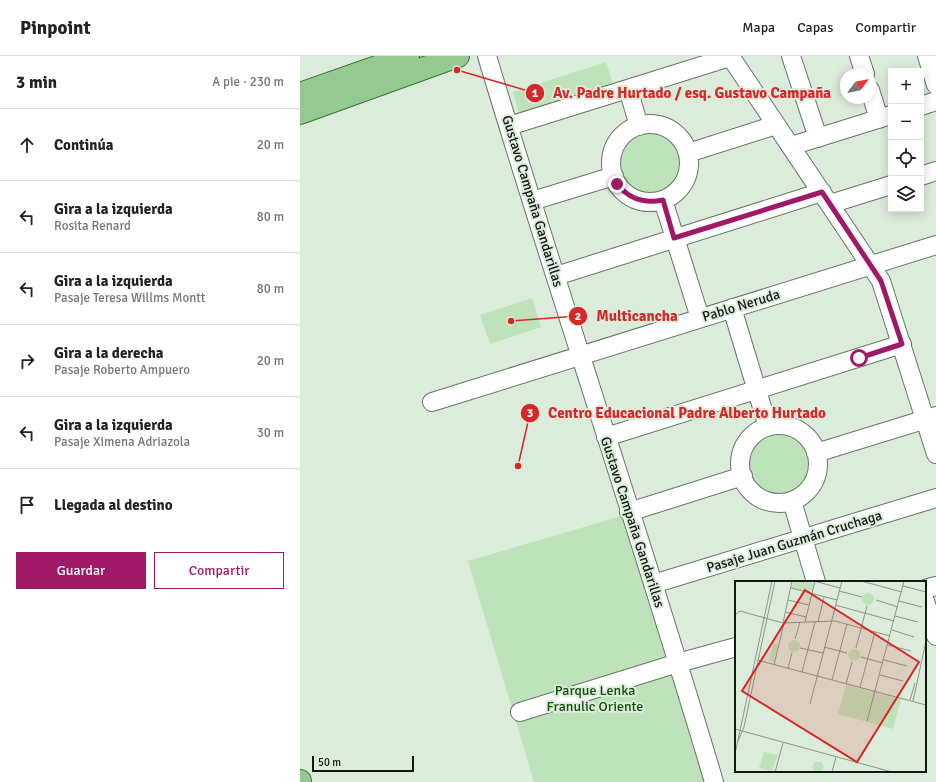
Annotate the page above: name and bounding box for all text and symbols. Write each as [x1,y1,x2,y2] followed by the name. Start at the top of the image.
[20,16,91,40] text: Pinpoint
[742,19,775,36] text: Mapa
[797,19,833,36] text: Capas
[855,19,916,36] text: Compartir
[840,68,876,104] north arrow
[888,68,924,212] map controls
[888,68,924,104] button: +
[16,72,57,93] text: 3 min
[212,74,284,90] text: A pie · 230 m
[525,80,839,107] callout: Av. Padre Hurtado / esq. Gustavo Campaña
[553,84,831,102] text: Av. Padre Hurtado / esq. Gustavo Campaña
[532,86,539,101] text: 1
[888,104,924,140] button: −
[498,113,567,289] street label: Gustavo Campaña Gandarillas
[16,134,38,156] icon: ahead
[54,136,113,154] text: Continúa
[257,137,284,153] text: 20 m
[888,140,924,176] button: locate
[608,175,626,193] route end
[888,176,924,212] button: layers
[54,200,173,218] text: Gira a la izquierda
[16,206,38,228] icon: left
[257,209,284,225] text: 80 m
[54,218,131,234] text: Rosita Renard
[54,272,173,290] text: Gira a la izquierda
[16,278,38,300] icon: left
[257,281,284,297] text: 80 m
[700,286,782,325] street label: Pablo Neruda
[54,290,205,306] text: Pasaje Teresa Willms Montt
[568,302,686,329] callout: Multicancha
[596,307,678,325] text: Multicancha
[575,309,581,324] text: 2
[54,344,164,362] text: Gira a la derecha
[850,349,868,367] route start
[16,350,38,372] icon: right
[257,353,284,369] text: 20 m
[54,362,190,378] text: Pasaje Roberto Ampuero
[520,399,834,426] callout: Centro Educacional Padre Alberto Hurtado
[548,404,826,422] text: Centro Educacional Padre Alberto Hurtado
[527,406,533,421] text: 3
[54,416,173,434] text: Gira a la izquierda
[16,422,38,444] icon: left
[257,425,284,441] text: 30 m
[54,434,190,450] text: Pasaje Ximena Adriazola
[597,434,668,610] street label: Gustavo Campaña Gandarillas
[16,494,38,516] icon: arrive
[54,496,173,514] text: Llegada al destino
[704,507,884,576] street label: Pasaje Juan Guzmán Cruchaga
[16,552,146,589] button: Guardar
[154,552,284,589] button: Compartir
[735,581,926,772] inset map
[547,682,643,715] park label: Parque Lenka Franulic Oriente
[312,754,414,773] scale bar
[318,756,341,769] text: 50 m

